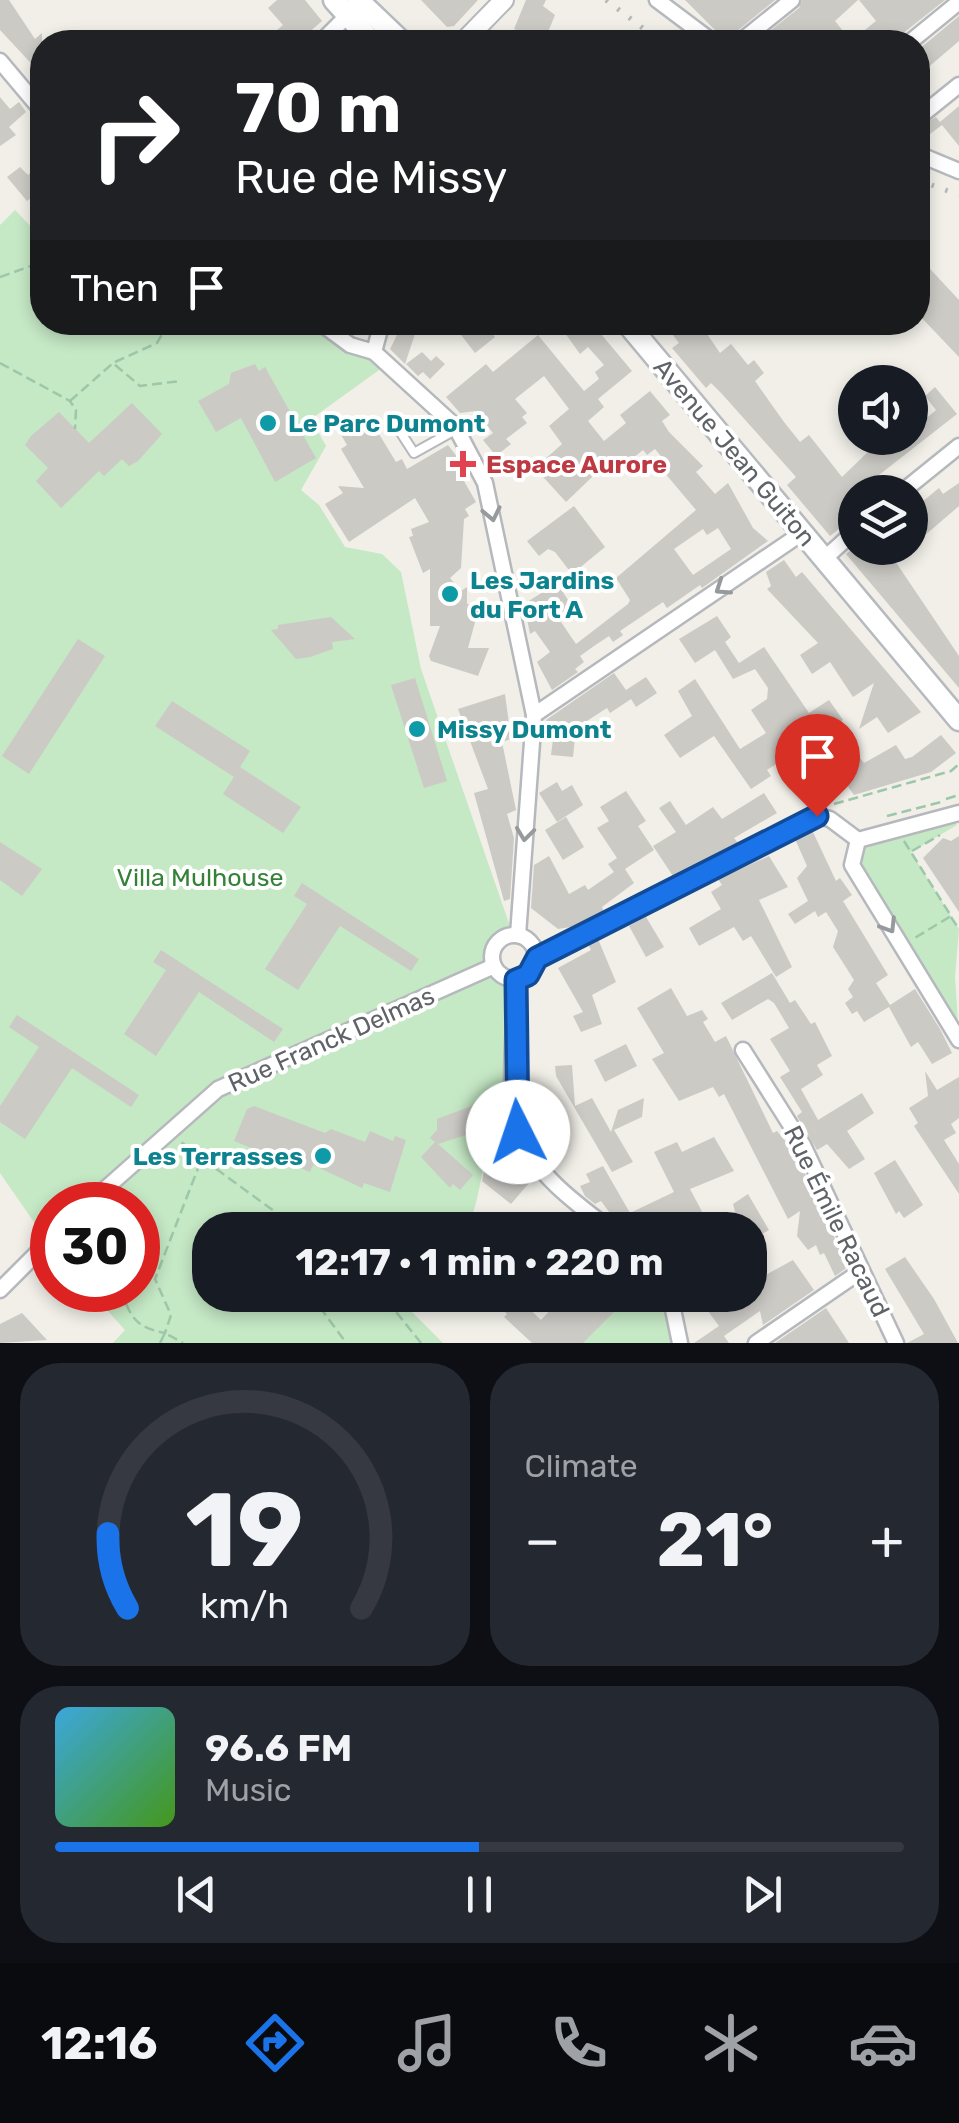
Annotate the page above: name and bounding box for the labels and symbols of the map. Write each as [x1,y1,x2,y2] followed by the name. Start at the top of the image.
[648,353,822,552] street label: Avenue Jean Guiton
[288,409,486,438] place label: Le Parc Dumont
[257,412,279,434] marker: Le Parc Dumont
[486,450,667,479] place label: Espace Aurore
[450,451,476,477] marker: Espace Aurore
[480,505,501,522] one-way arrow
[470,566,615,624] place label: Les Jardins du Fort A
[714,576,733,594] one-way arrow
[439,583,461,605] marker: Les Jardins du Fort A
[775,714,860,817] pin
[437,715,612,744] place label: Missy Dumont
[406,718,428,740] marker: Missy Dumont
[515,826,536,842] one-way arrow
[117,863,283,892] park label: Villa Mulhouse
[877,915,896,933] one-way arrow
[224,981,439,1098] street label: Rue Franck Delmas
[466,1080,570,1184] position arrow
[778,1121,895,1321] street label: Rue Émile Racaud
[133,1142,303,1171] place label: Les Terrasses
[312,1145,334,1167] marker: Les Terrasses
[30,1182,160,1312] speed limit sign: 30

